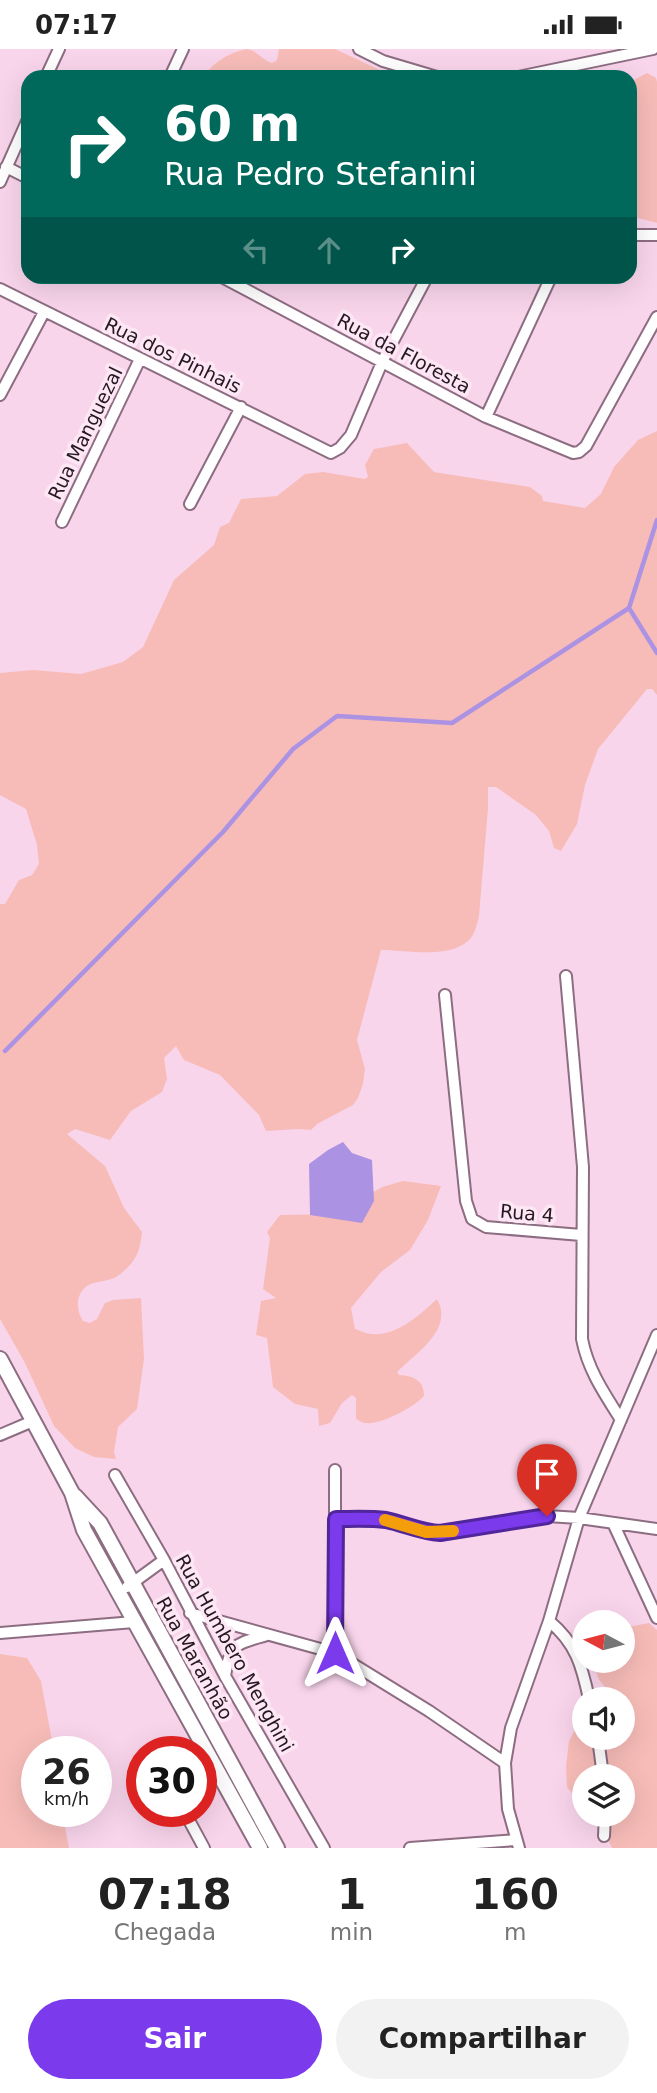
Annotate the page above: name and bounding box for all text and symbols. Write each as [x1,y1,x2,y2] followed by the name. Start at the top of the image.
[35,10,118,40] text: 07:17
[164,96,300,153] text: 60 m
[49,98,140,189] icon: right
[164,155,477,193] text: Rua Pedro Stefanini
[237,231,275,269] icon: left
[310,231,348,269] icon: ahead
[383,231,421,269] icon: right
[334,309,474,397] street label: Rua da Floresta
[101,312,245,398] street label: Rua dos Pinhais
[43,363,127,503] street label: Rua Manguezal
[499,1200,555,1226] street label: Rua 4
[517,1444,577,1516] pin
[528,1455,566,1493] icon: arrive
[171,1550,299,1756] street label: Rua Humbero Menghini
[152,1593,238,1723] street label: Rua Maranhão
[572,1610,635,1673] north arrow
[572,1610,635,1827] map controls
[298,1616,372,1690] position arrow
[572,1687,635,1750] button: sound
[126,1736,217,1827] speed limit sign: 30
[42,1752,91,1792] text: 26
[572,1764,635,1827] button: layers
[44,1788,89,1809] text: km/h
[98,1870,232,1919] text: 07:18
[337,1870,366,1919] text: 1
[471,1870,559,1919] text: 160
[114,1919,216,1945] text: Chegada
[330,1919,373,1945] text: min
[504,1919,526,1945] text: m
[28,1999,322,2079] button: Sair
[336,1999,629,2079] button: Compartilhar

